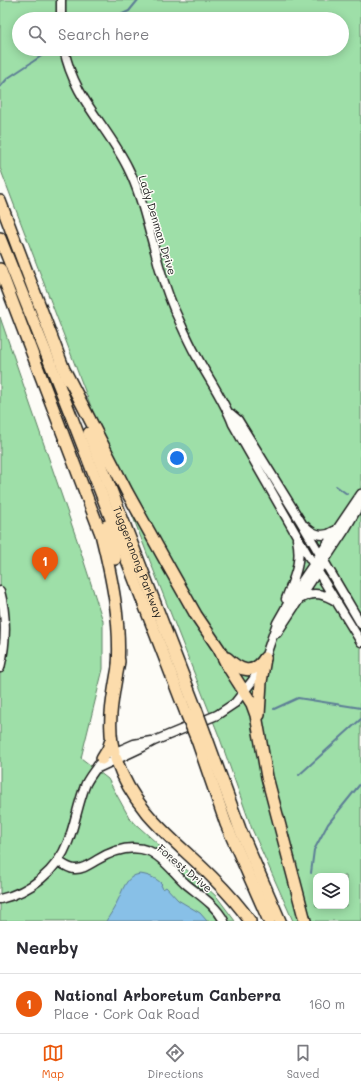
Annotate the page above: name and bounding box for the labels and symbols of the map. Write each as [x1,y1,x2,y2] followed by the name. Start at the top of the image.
[136,173,180,277] street label: Lady Denman Drive
[167,448,187,468] your location
[110,504,167,620] street label: Tuggeranong Parkway
[32,547,58,580] pin: 1
[154,840,216,896] street label: Forest Drive

